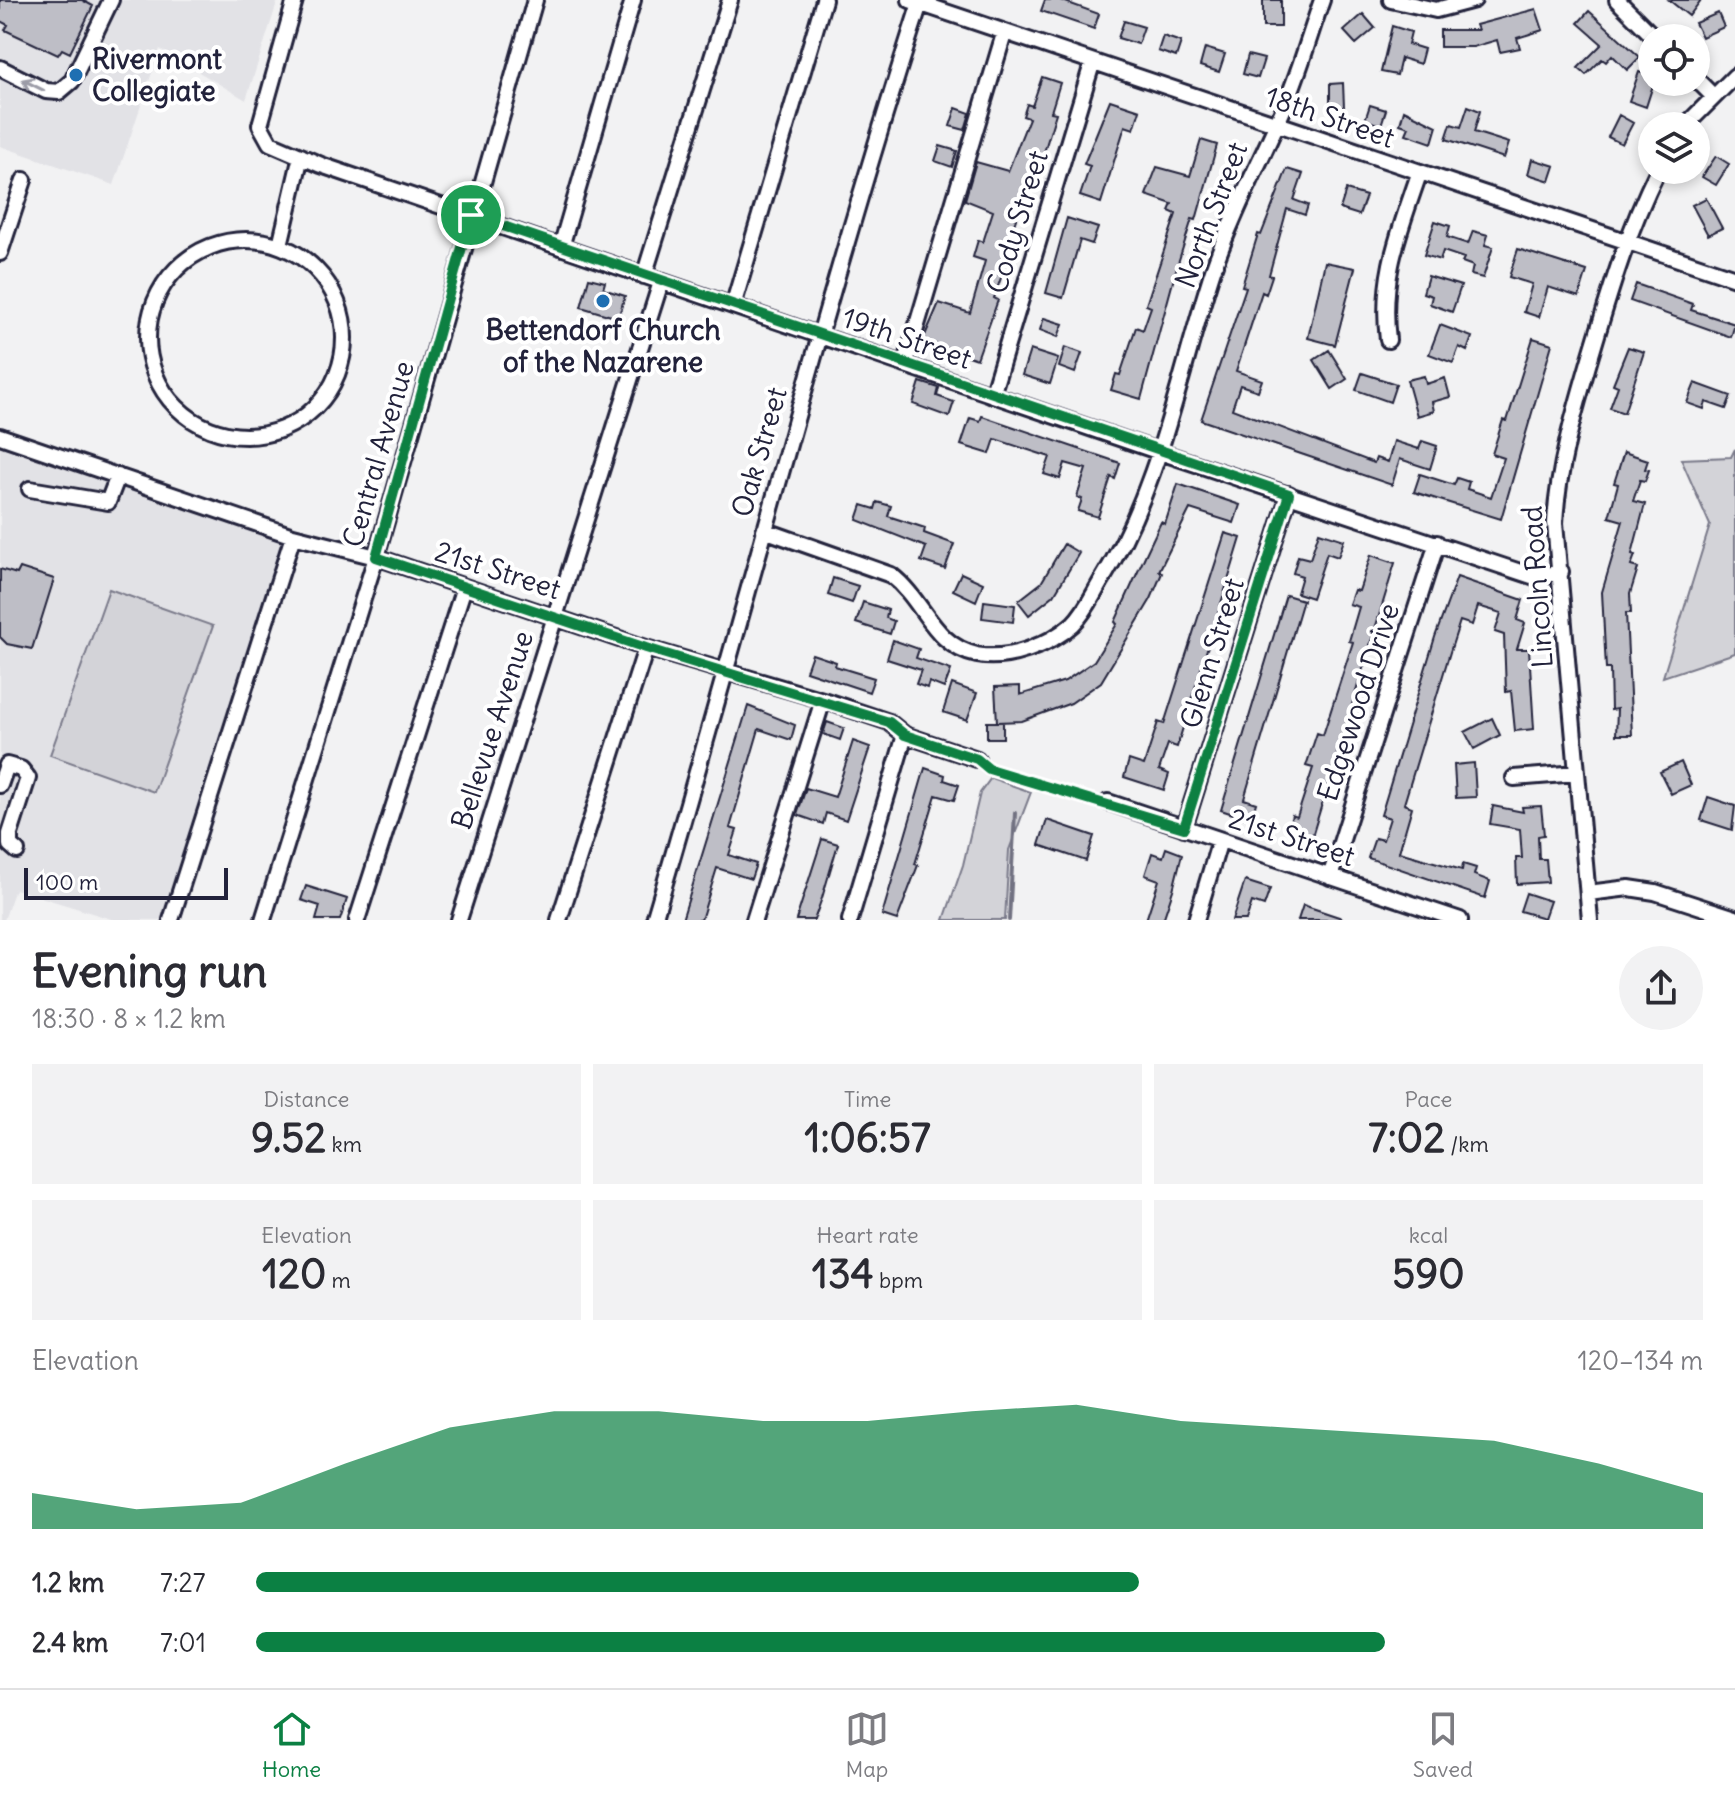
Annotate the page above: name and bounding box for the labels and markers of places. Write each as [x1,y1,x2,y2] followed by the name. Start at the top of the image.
[92,41,222,109] place label: Rivermont Collegiate
[67,66,85,84] marker: Rivermont Collegiate
[437,181,505,249] pin
[594,292,612,310] marker: Bettendorf Church of the Nazarene
[485,312,721,380] place label: Bettendorf Church of the Nazarene

